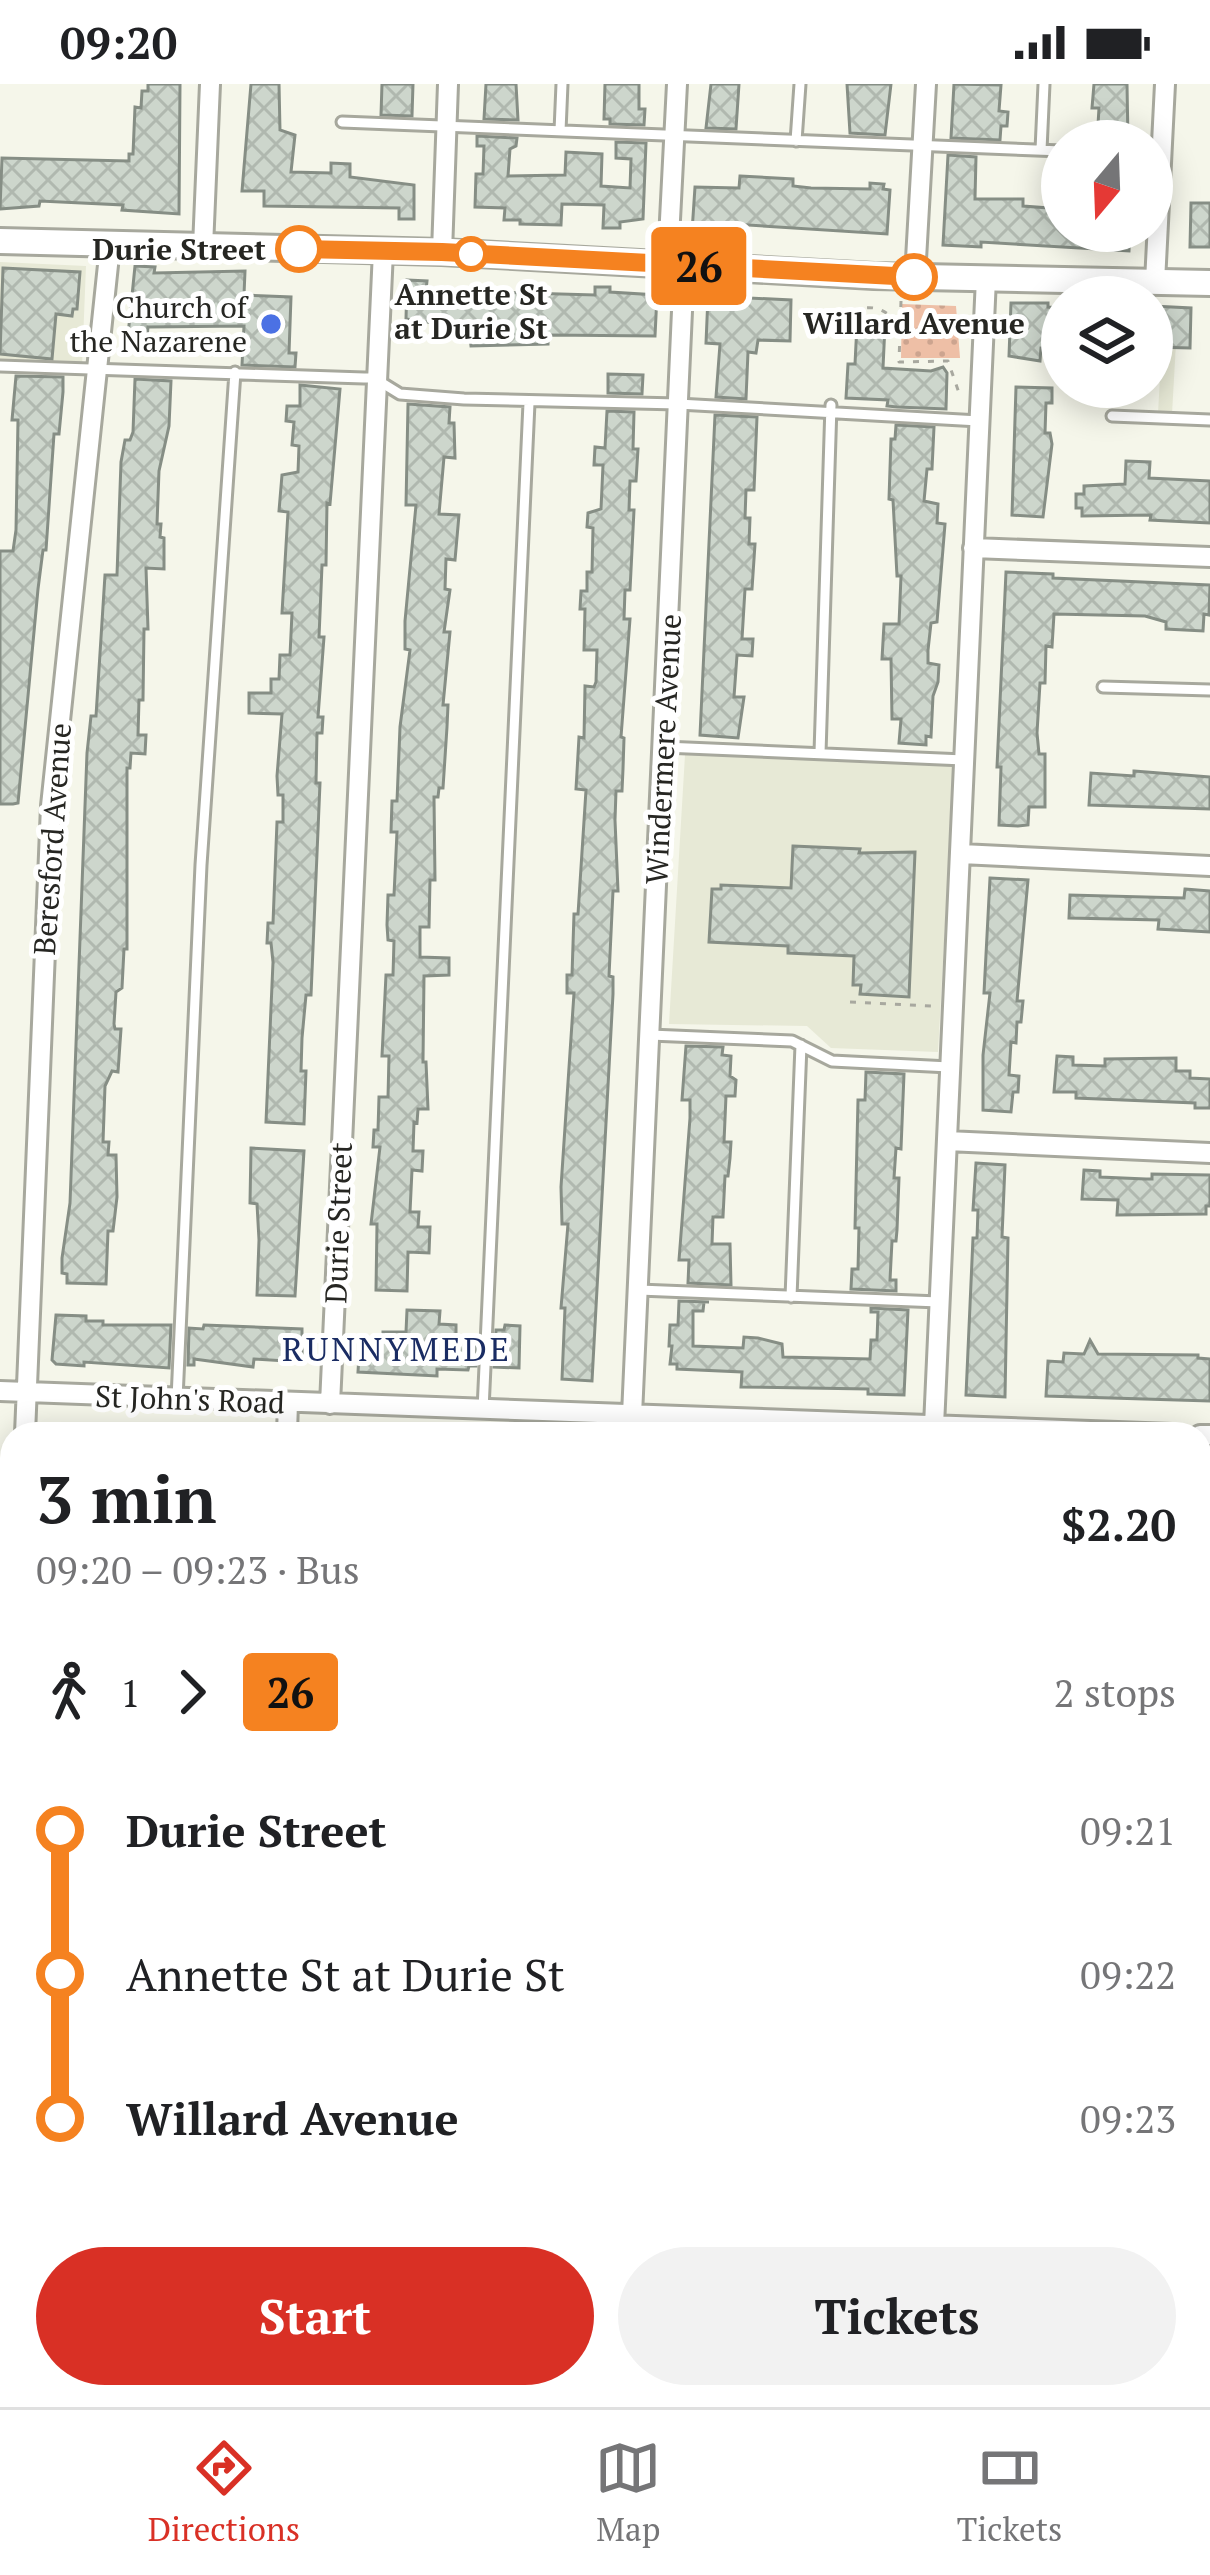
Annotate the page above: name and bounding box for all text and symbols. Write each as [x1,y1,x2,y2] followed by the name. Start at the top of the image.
[60,12,177,72] text: 09:20
[1041,120,1173,252] north arrow
[1041,120,1173,408] map controls
[277,227,321,271] marker: Durie Street
[645,227,753,305] line badge: 26
[92,229,266,269] place label: Durie Street
[455,238,487,270] marker: Annette St at Durie St
[675,238,723,294] text: 26
[892,255,936,299] marker: Willard Avenue
[394,274,548,348] place label: Annette St at Durie St
[1041,276,1173,408] button: layers
[69,287,249,361] place label: Church of the Nazarene
[803,303,1025,343] place label: Willard Avenue
[258,311,284,337] marker: Church of the Nazarene
[636,613,690,885] street label: Windermere Avenue
[24,722,80,956] street label: Beresford Avenue
[315,1142,361,1304] street label: Durie Street
[282,1327,512,1370] district label: RUNNYMEDE
[94,1376,286,1422] street label: St John's Road
[36,1454,217,1542] text: 3 min
[1061,1494,1176,1554] text: $2.20
[36,1543,360,1595] text: 09:20 – 09:23 · Bus
[36,1659,102,1725] icon: walk
[159,1659,225,1725] icon: forward
[267,1664,314,1720] text: 26
[120,1666,141,1718] text: 1
[1054,1666,1176,1718] text: 2 stops
[126,1800,387,1860] text: Durie Street
[1080,1804,1176,1856] text: 09:21
[126,1944,565,2004] text: Annette St at Durie St
[1080,1948,1176,2000] text: 09:22
[126,2088,459,2148] text: Willard Avenue
[1080,2092,1176,2144] text: 09:23
[36,2247,594,2385] button: Start
[618,2247,1176,2385] button: Tickets
[148,2435,300,2550] tab: Directions
[595,2435,661,2550] tab: Map
[957,2435,1062,2550] tab: Tickets

